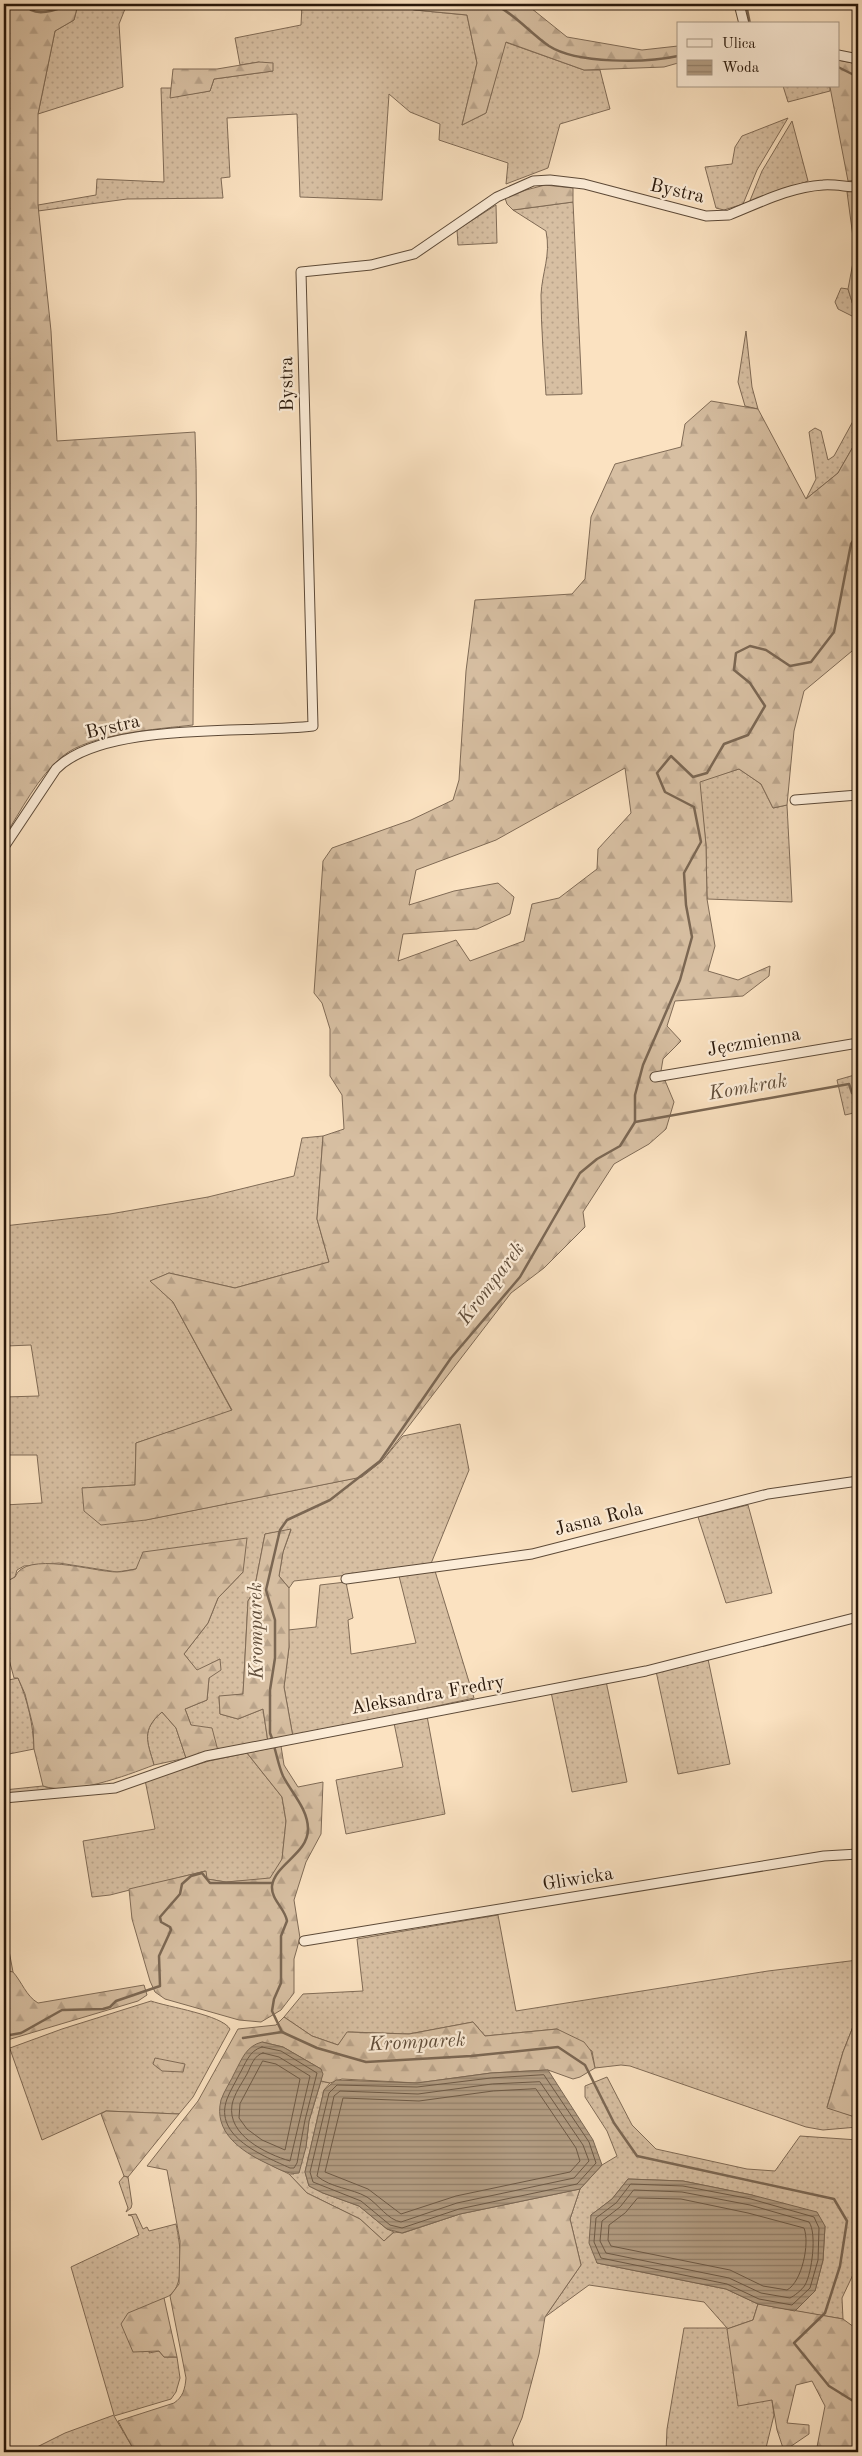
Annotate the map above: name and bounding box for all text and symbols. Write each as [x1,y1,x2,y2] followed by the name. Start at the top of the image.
[677,22,840,88] legend
[722,37,756,52] text: Ulica
[722,61,760,76] text: Woda
[648,177,707,208] street label: Bystra
[278,356,298,412] street label: Bystra
[84,712,143,743] street label: Bystra
[706,1025,803,1061] street label: Jęczmienna
[706,1071,789,1105] water label: Komkrak
[454,1239,529,1330] water label: Kromparek
[553,1500,646,1540] street label: Jasna Rola
[246,1582,268,1681] water label: Kromparek
[350,1673,506,1719] street label: Aleksandra Fredry
[541,1865,615,1895] street label: Gliwicka
[367,2030,466,2056] water label: Kromparek

